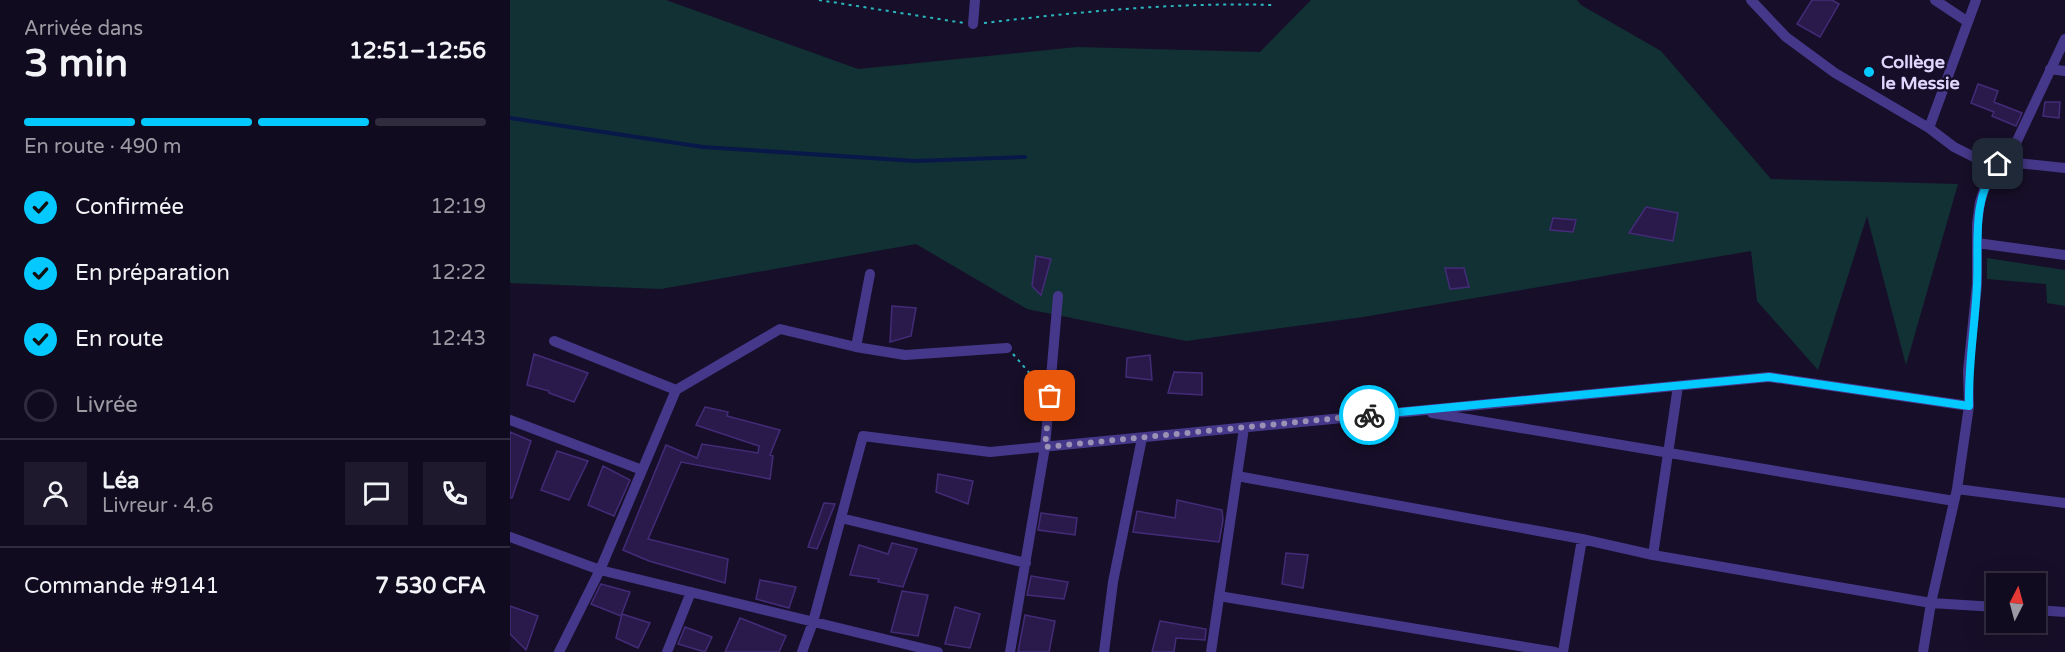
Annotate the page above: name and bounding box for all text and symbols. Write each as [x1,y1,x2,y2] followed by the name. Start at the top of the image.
[24,17,143,41] text: Arrivée dans
[349,38,486,64] text: 12:51–12:56
[24,40,128,87] text: 3 min
[1881,51,1960,94] place label: Collège le Messie
[1862,65,1876,79] marker: Collège le Messie
[24,135,181,159] text: En route · 490 m
[1972,138,2023,189] pin
[1981,147,2014,180] icon: home
[24,191,57,224] icon: check
[75,194,184,220] text: Confirmée
[431,195,486,219] text: 12:19
[24,257,57,290] icon: check
[75,260,230,286] text: En préparation
[431,261,486,285] text: 12:22
[24,323,57,356] icon: check
[75,326,164,352] text: En route
[431,327,486,351] text: 12:43
[1024,370,1075,421] pin
[1033,379,1066,412] icon: bag
[1339,385,1399,445] courier
[75,392,138,418] text: Livrée
[1353,399,1386,432] icon: bike
[24,462,87,525] button: person
[345,462,408,525] button: chat
[423,462,486,525] button: phone
[102,468,140,494] text: Léa
[102,494,214,518] text: Livreur · 4.6
[24,573,219,599] text: Commande #9141
[375,573,486,599] text: 7 530 CFA
[1986,573,2046,633] north arrow
[1986,573,2046,633] map controls

